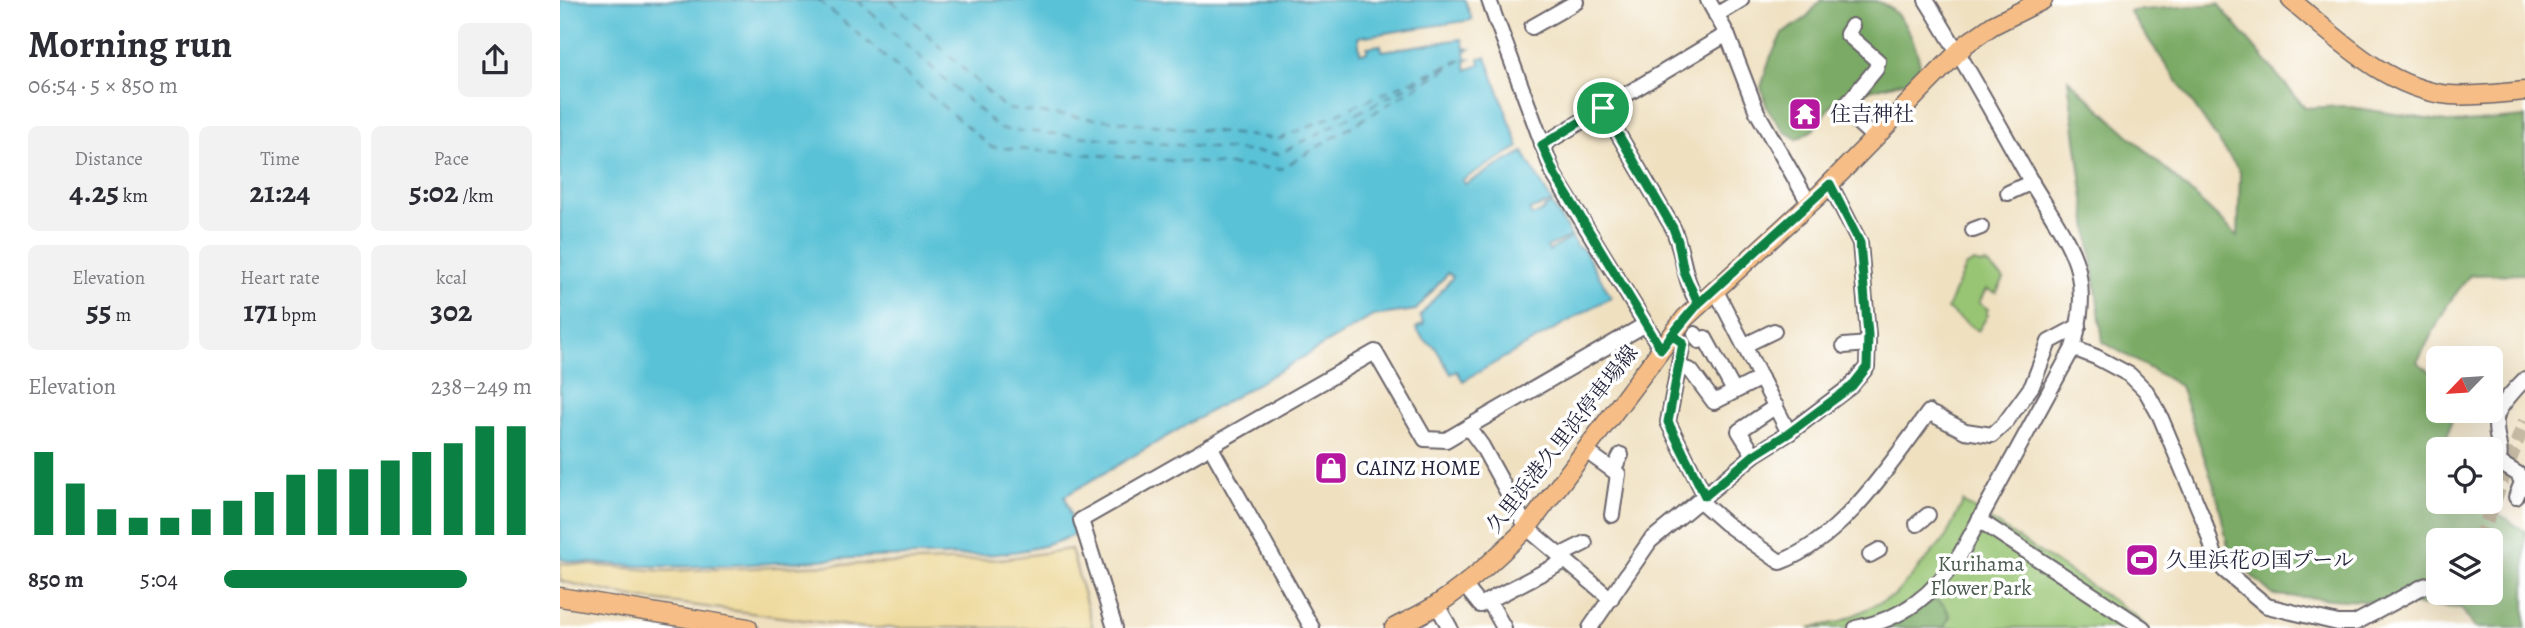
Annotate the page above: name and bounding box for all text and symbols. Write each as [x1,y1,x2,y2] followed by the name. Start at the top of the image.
[28,18,232,70] text: Morning run
[458,23,532,97] button: share
[28,70,178,101] text: 06:54 · 5 × 850 m
[1573,78,1633,138] pin
[1584,89,1622,127] icon: arrive
[1786,95,1824,133] temple icon: 住吉神社
[1830,100,1914,128] place label: 住吉神社
[75,146,143,172] text: Distance
[260,146,300,172] text: Time
[434,146,469,172] text: Pace
[69,172,119,212] text: 4.25
[250,172,310,212] text: 21:24
[409,172,458,212] text: 5:02
[119,183,148,209] text: km
[458,183,494,209] text: /km
[72,265,145,291] text: Elevation
[240,265,320,291] text: Heart rate
[436,265,467,291] text: kcal
[86,291,112,331] text: 55
[243,291,278,331] text: 171
[430,291,473,331] text: 302
[112,302,131,328] text: m
[278,302,317,328] text: bpm
[1480,339,1644,539] street label: 久里浜港久里浜停車場線
[2426,346,2502,424] north arrow
[2426,346,2503,605] map controls
[28,371,116,402] text: Elevation
[431,371,532,402] text: 238–249 m
[2426,437,2503,514] button: locate
[1312,449,1350,487] shop icon: CAINZ HOME
[1356,454,1481,482] place label: CAINZ HOME
[2426,528,2503,605] button: layers
[2123,541,2161,579] sports icon: 久里浜花の国プール
[2166,546,2354,574] place label: 久里浜花の国プール
[1930,550,2032,602] park label: Kurihama Flower Park
[28,564,84,595] text: 850 m
[140,564,178,595] text: 5:04

